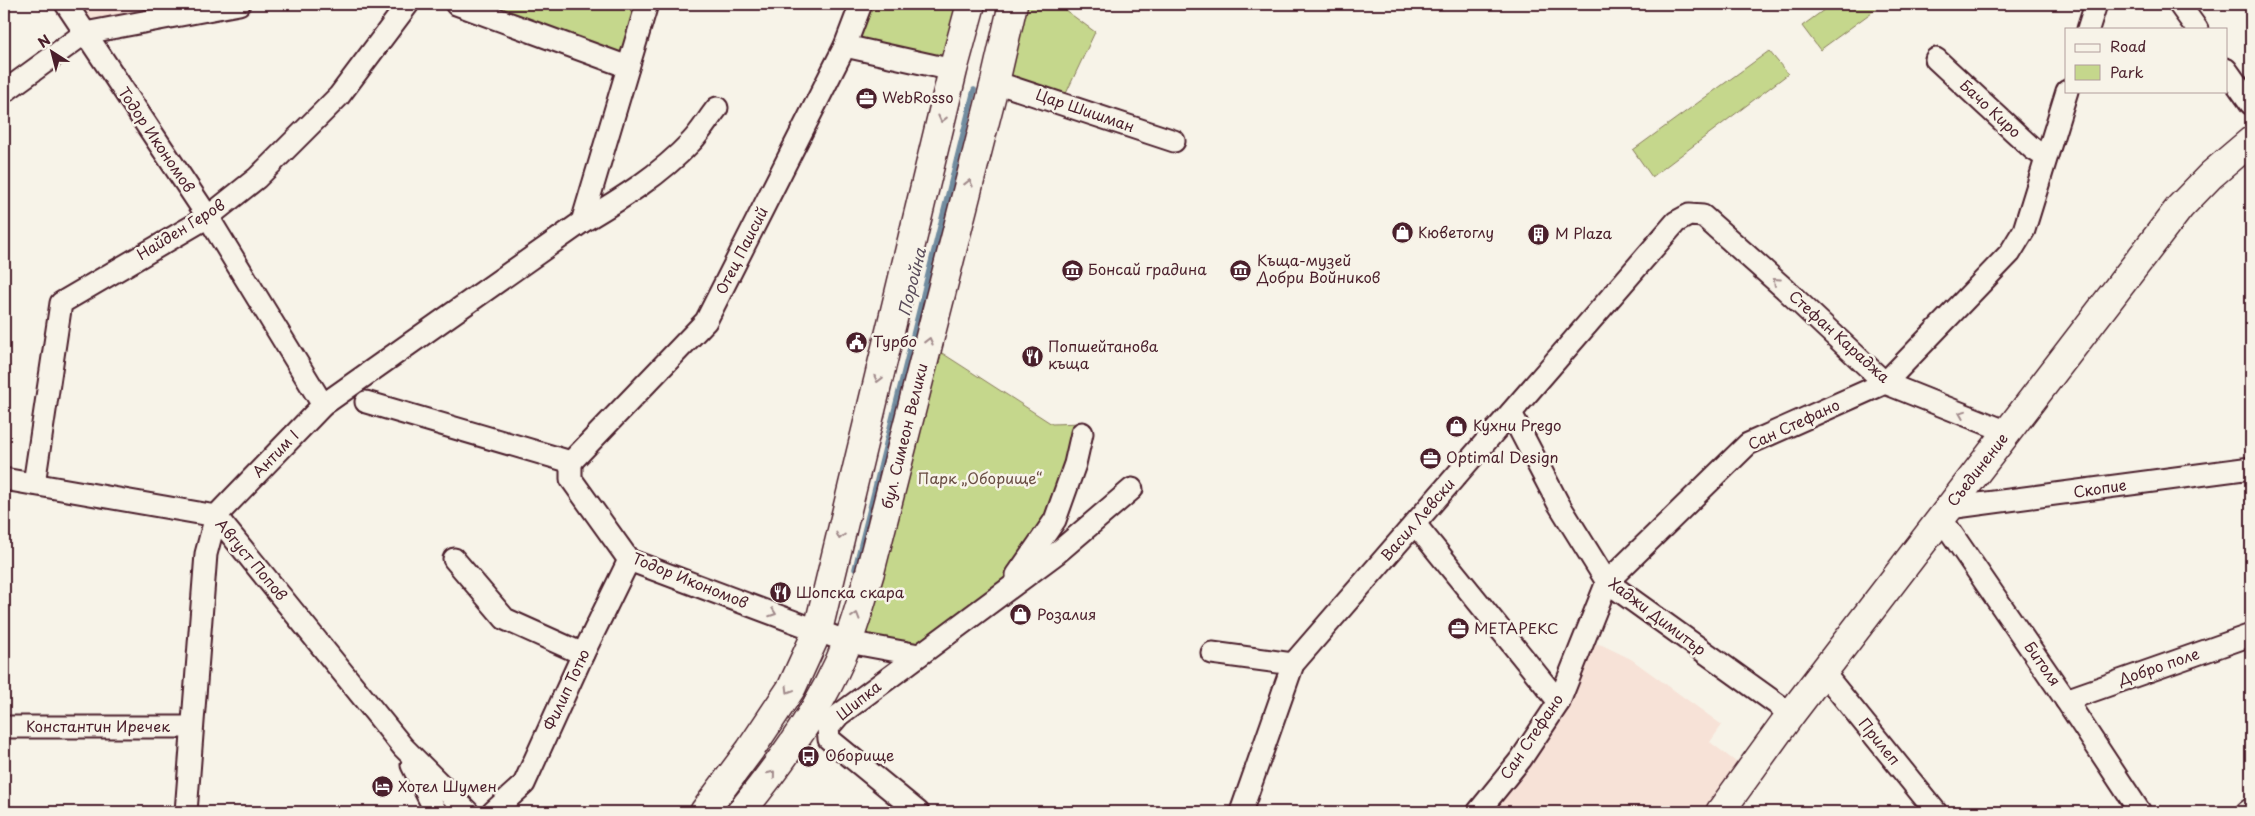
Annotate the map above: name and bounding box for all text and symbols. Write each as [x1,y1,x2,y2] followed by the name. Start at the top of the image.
[28,28,78,78] north arrow
[2065,28,2228,92] legend
[33,29,55,53] text: N
[2110,34,2146,57] text: Road
[2110,60,2144,83] text: Park
[1955,73,2027,143] street label: Бачо Киро
[113,82,201,197] street label: Тодор Икономов
[1033,82,1138,137] street label: Цар Шишман
[882,85,954,108] place label: WebRosso
[854,86,878,110] office icon: WebRosso
[937,114,947,122] one-way arrow
[963,179,974,188] one-way arrow
[132,192,229,265] street label: Найден Геров
[709,203,773,298] street label: Отец Паисий
[1418,220,1494,243] place label: Кюветоглу
[1390,221,1414,245] shop icon: Кюветоглу
[1555,221,1612,244] place label: M Plaza
[1527,222,1551,246] building icon: M Plaza
[891,244,931,318] water label: Поройна
[1256,248,1381,288] place label: Къща-музей Добри Войников
[1088,257,1207,280] place label: Бонсай градина
[1060,258,1084,282] museum icon: Бонсай градина
[1229,258,1253,282] museum icon: Къща-музей Добри Войников
[1773,278,1782,287] one-way arrow
[1784,284,1896,388] street label: Стефан Караджа
[873,329,917,352] place label: Турбо
[845,330,869,354] public building icon: Турбо
[1048,334,1159,374] place label: Попшейтанова къща
[923,336,934,345] one-way arrow
[1020,344,1044,368] restaurant icon: Попшейтанова къща
[874,360,933,511] street label: бул. Симеон Велики
[873,374,884,383] one-way arrow
[1744,392,1843,455] street label: Сан Стефано
[1959,410,1967,420] one-way arrow
[1473,413,1562,436] place label: Кухни Prego
[1445,414,1469,438] shop icon: Кухни Prego
[246,424,304,482] street label: Антим I
[1941,427,2013,511] street label: Съединение
[1446,445,1559,468] place label: Optimal Design
[1418,446,1442,470] office icon: Optimal Design
[918,466,1042,489] park label: Парк „Оборище“
[1374,472,1459,566] street label: Васил Левски
[2072,472,2128,503] street label: Скопие
[211,513,294,605] street label: Август Попов
[835,532,846,541] one-way arrow
[629,546,752,613] street label: Тодор Икономов
[1604,571,1711,660] street label: Хаджи Димитър
[796,580,905,603] place label: Шопска скара
[768,581,792,605] restaurant icon: Шопска скара
[1037,602,1096,625] place label: Розалия
[1009,603,1033,627] shop icon: Розалия
[768,607,777,617] one-way arrow
[850,612,860,621] one-way arrow
[1474,616,1559,639] place label: МЕТАРЕКС
[1446,617,1470,641] office icon: МЕТАРЕКС
[2019,636,2067,690] street label: Битоля
[2114,641,2202,691] street label: Добро поле
[537,645,595,734] street label: Филип Тотю
[831,674,886,725] street label: Шипка
[786,684,796,693] one-way arrow
[1494,689,1568,784] street label: Сан Стефано
[1854,712,1906,770] street label: Прилеп
[26,714,170,737] street label: Константин Иречек
[825,743,895,766] place label: Оборище
[797,744,821,768] bus stop icon: Оборище
[766,771,774,780] one-way arrow
[398,774,497,797] place label: Хотел Шумен
[370,775,394,799] hotel icon: Хотел Шумен

